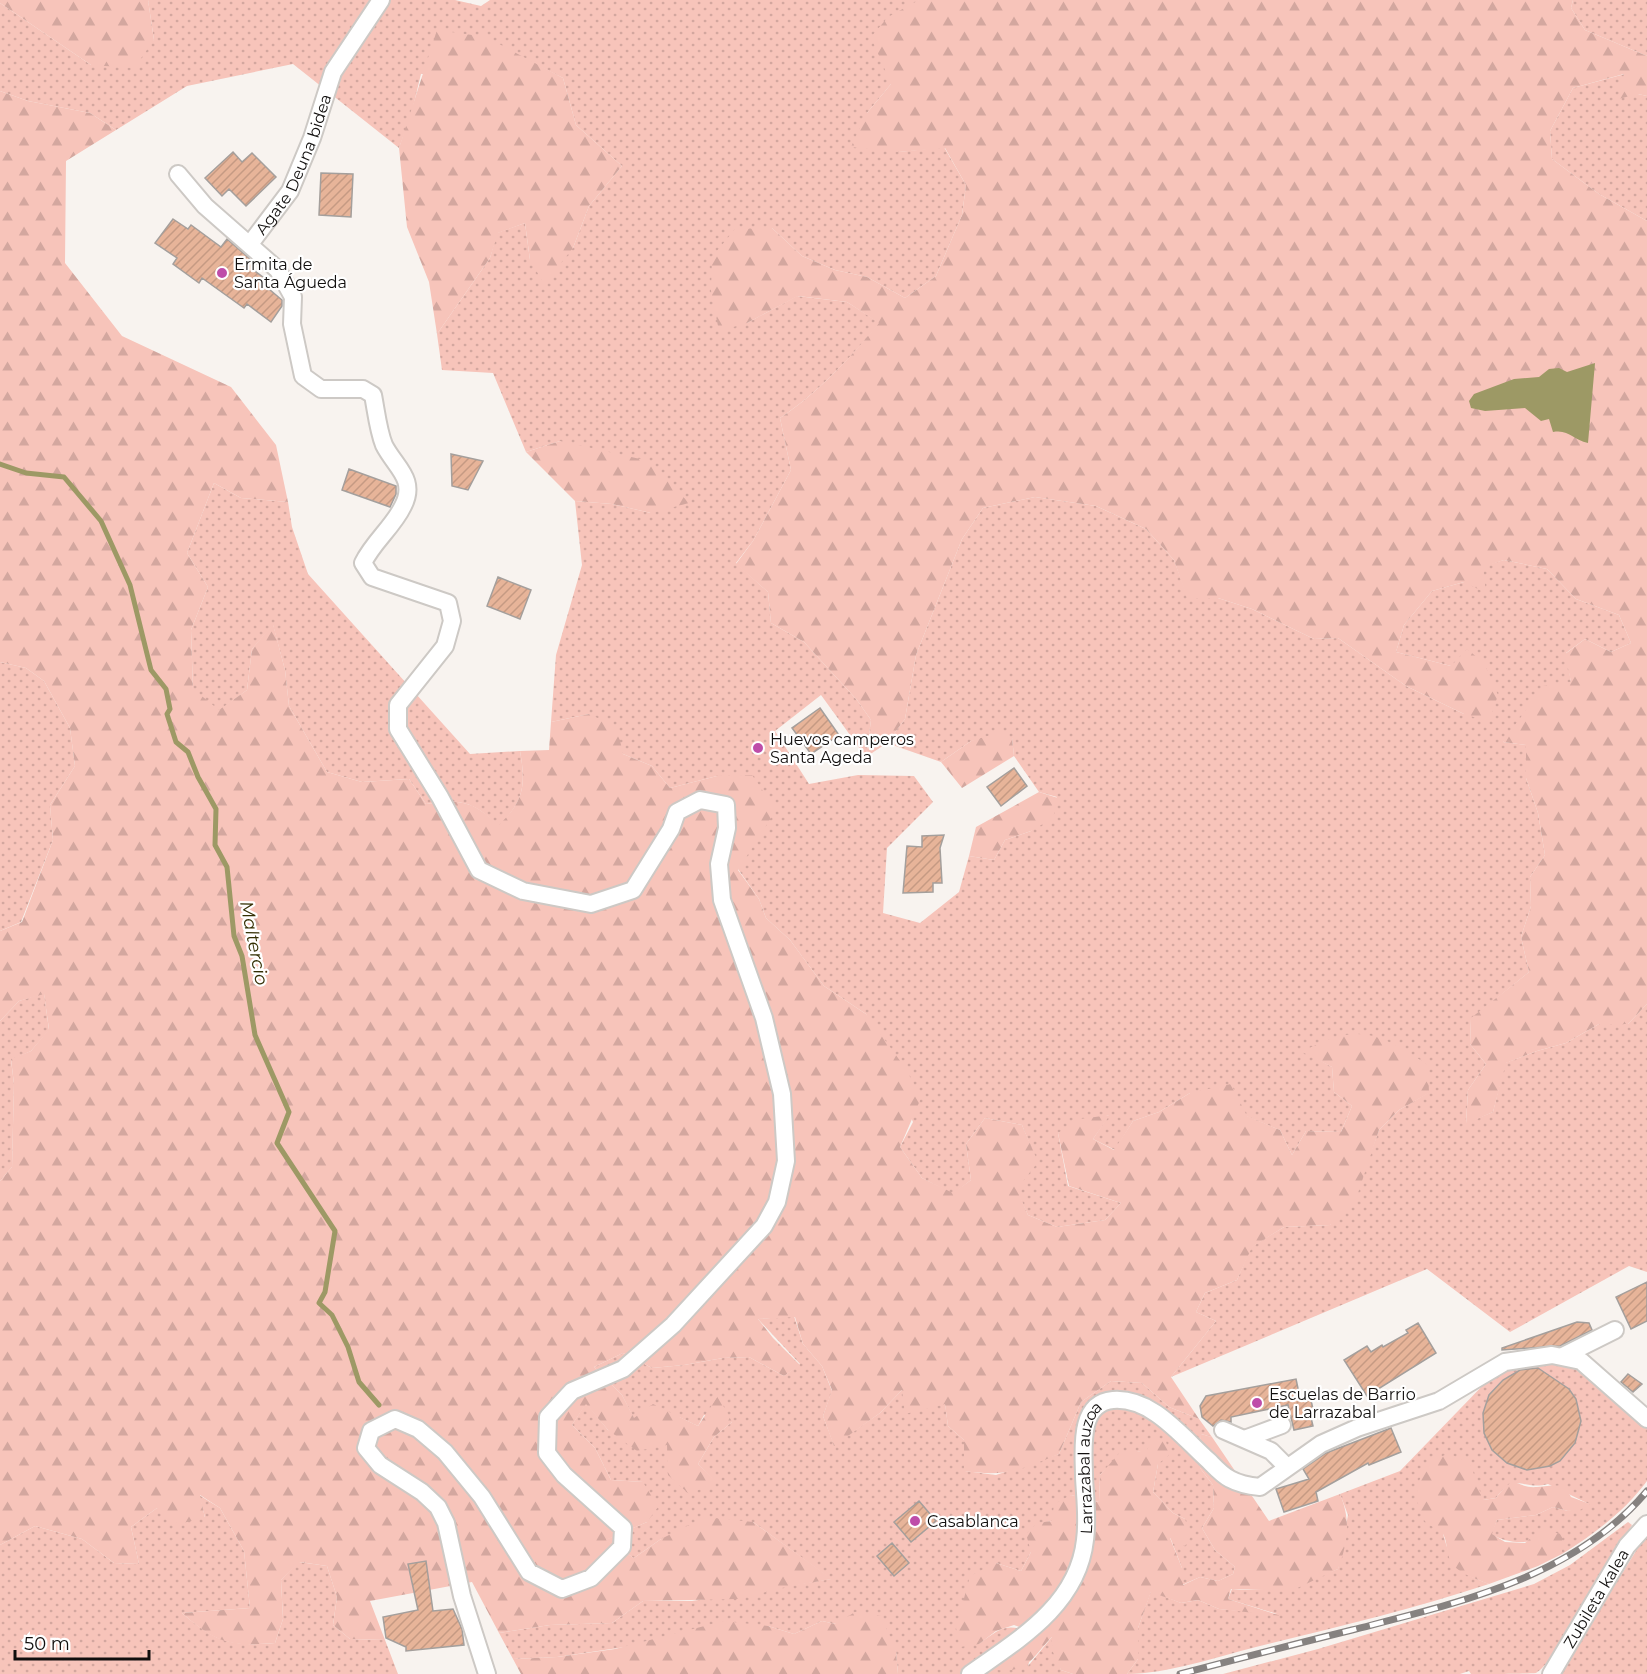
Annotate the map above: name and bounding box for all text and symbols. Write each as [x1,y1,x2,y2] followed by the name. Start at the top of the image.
[252,92,335,238] street label: Agate Deuna bidea
[234,255,347,292] place label: Ermita de Santa Águeda
[215,266,229,280] marker: Ermita de Santa Águeda
[770,730,914,767] place label: Huevos camperos Santa Ageda
[751,741,765,755] marker: Huevos camperos Santa Ageda
[235,899,273,987] water label: Maltercio
[1269,1385,1416,1422] place label: Escuelas de Barrio de Larrazabal
[1250,1396,1264,1410] marker: Escuelas de Barrio de Larrazabal
[1074,1397,1106,1535] street label: Larrazabal auzoa
[927,1512,1019,1531] place label: Casablanca
[908,1514,922,1528] marker: Casablanca
[1560,1546,1633,1652] street label: Zubileta kalea
[15,1623,148,1661] scale bar
[24,1633,70,1655] text: 50 m

